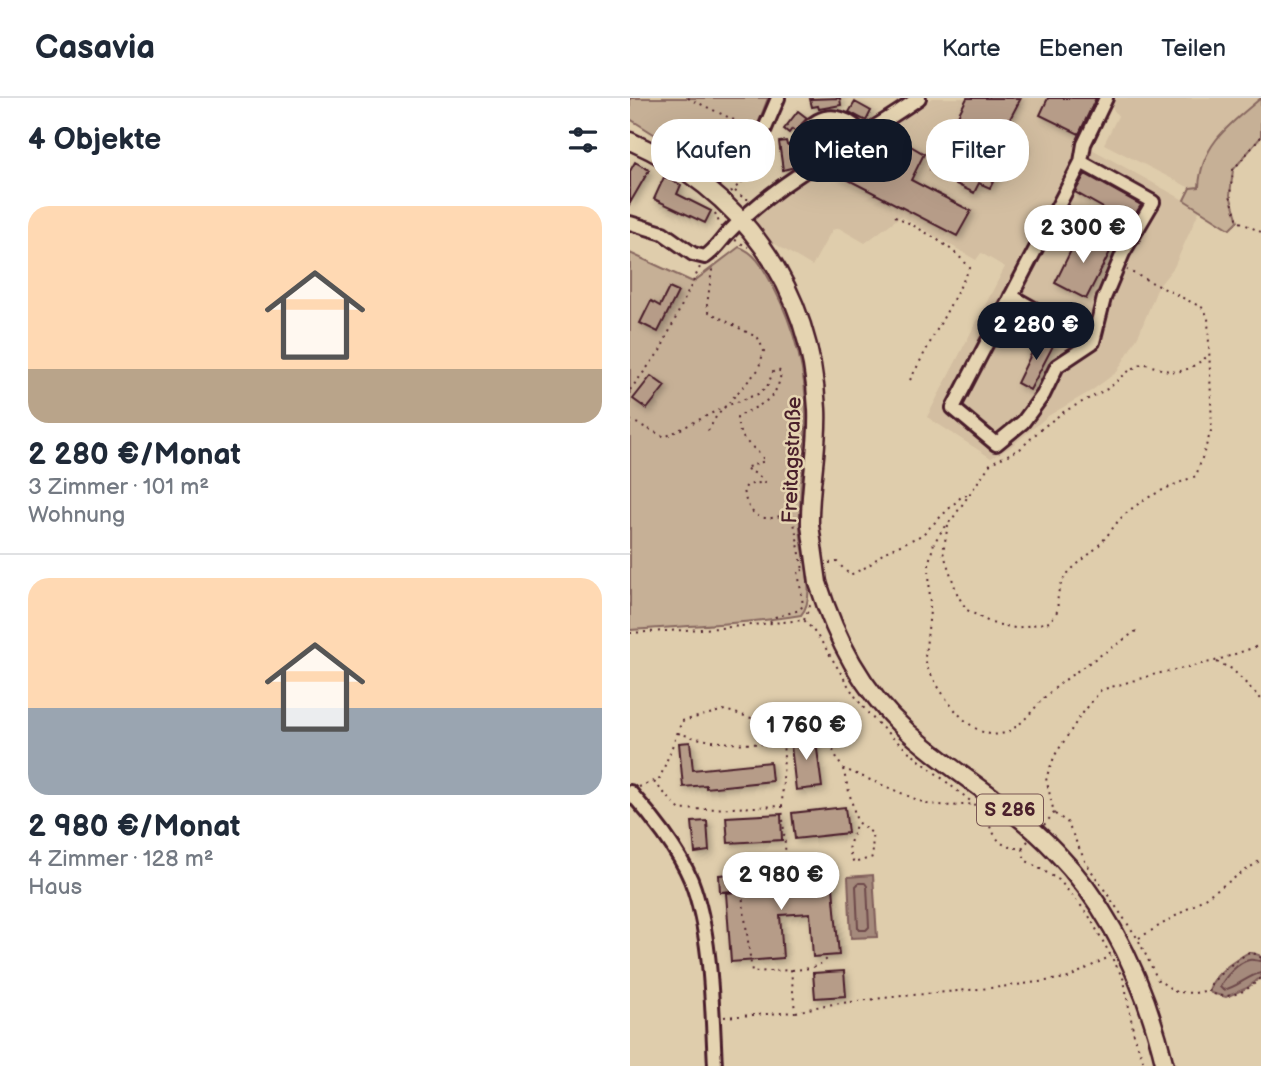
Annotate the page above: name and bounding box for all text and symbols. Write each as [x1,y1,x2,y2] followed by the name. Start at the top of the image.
[35,28,155,68] text: Casavia
[942,34,1000,63] text: Karte
[1038,34,1123,63] text: Ebenen
[1161,34,1226,63] text: Teilen
[651,119,775,182] chip: Kaufen
[789,119,912,182] chip: Mieten
[926,119,1029,182] chip: Filter
[564,121,602,159] icon: filters
[28,122,161,158] text: 4 Objekte
[1018,206,1148,265] pin: 2 300 €
[1040,214,1126,242] text: 2 300 €
[252,252,378,378] icon: home
[971,302,1101,362] pin: 2 280 €
[993,311,1079,339] text: 2 280 €
[777,396,807,524] street label: Freitagstraße
[28,437,241,473] text: 2 280 €/Monat
[28,473,209,501] text: 3 Zimmer · 101 m²
[28,501,125,529] text: Wohnung
[252,624,378,750] icon: home
[741,702,871,762] pin: 1 760 €
[766,711,846,739] text: 1 760 €
[977,794,1043,825] road number: S 286
[28,809,240,845] text: 2 980 €/Monat
[28,845,214,873] text: 4 Zimmer · 128 m²
[716,852,846,912] pin: 2 980 €
[738,861,824,889] text: 2 980 €
[28,873,82,901] text: Haus

